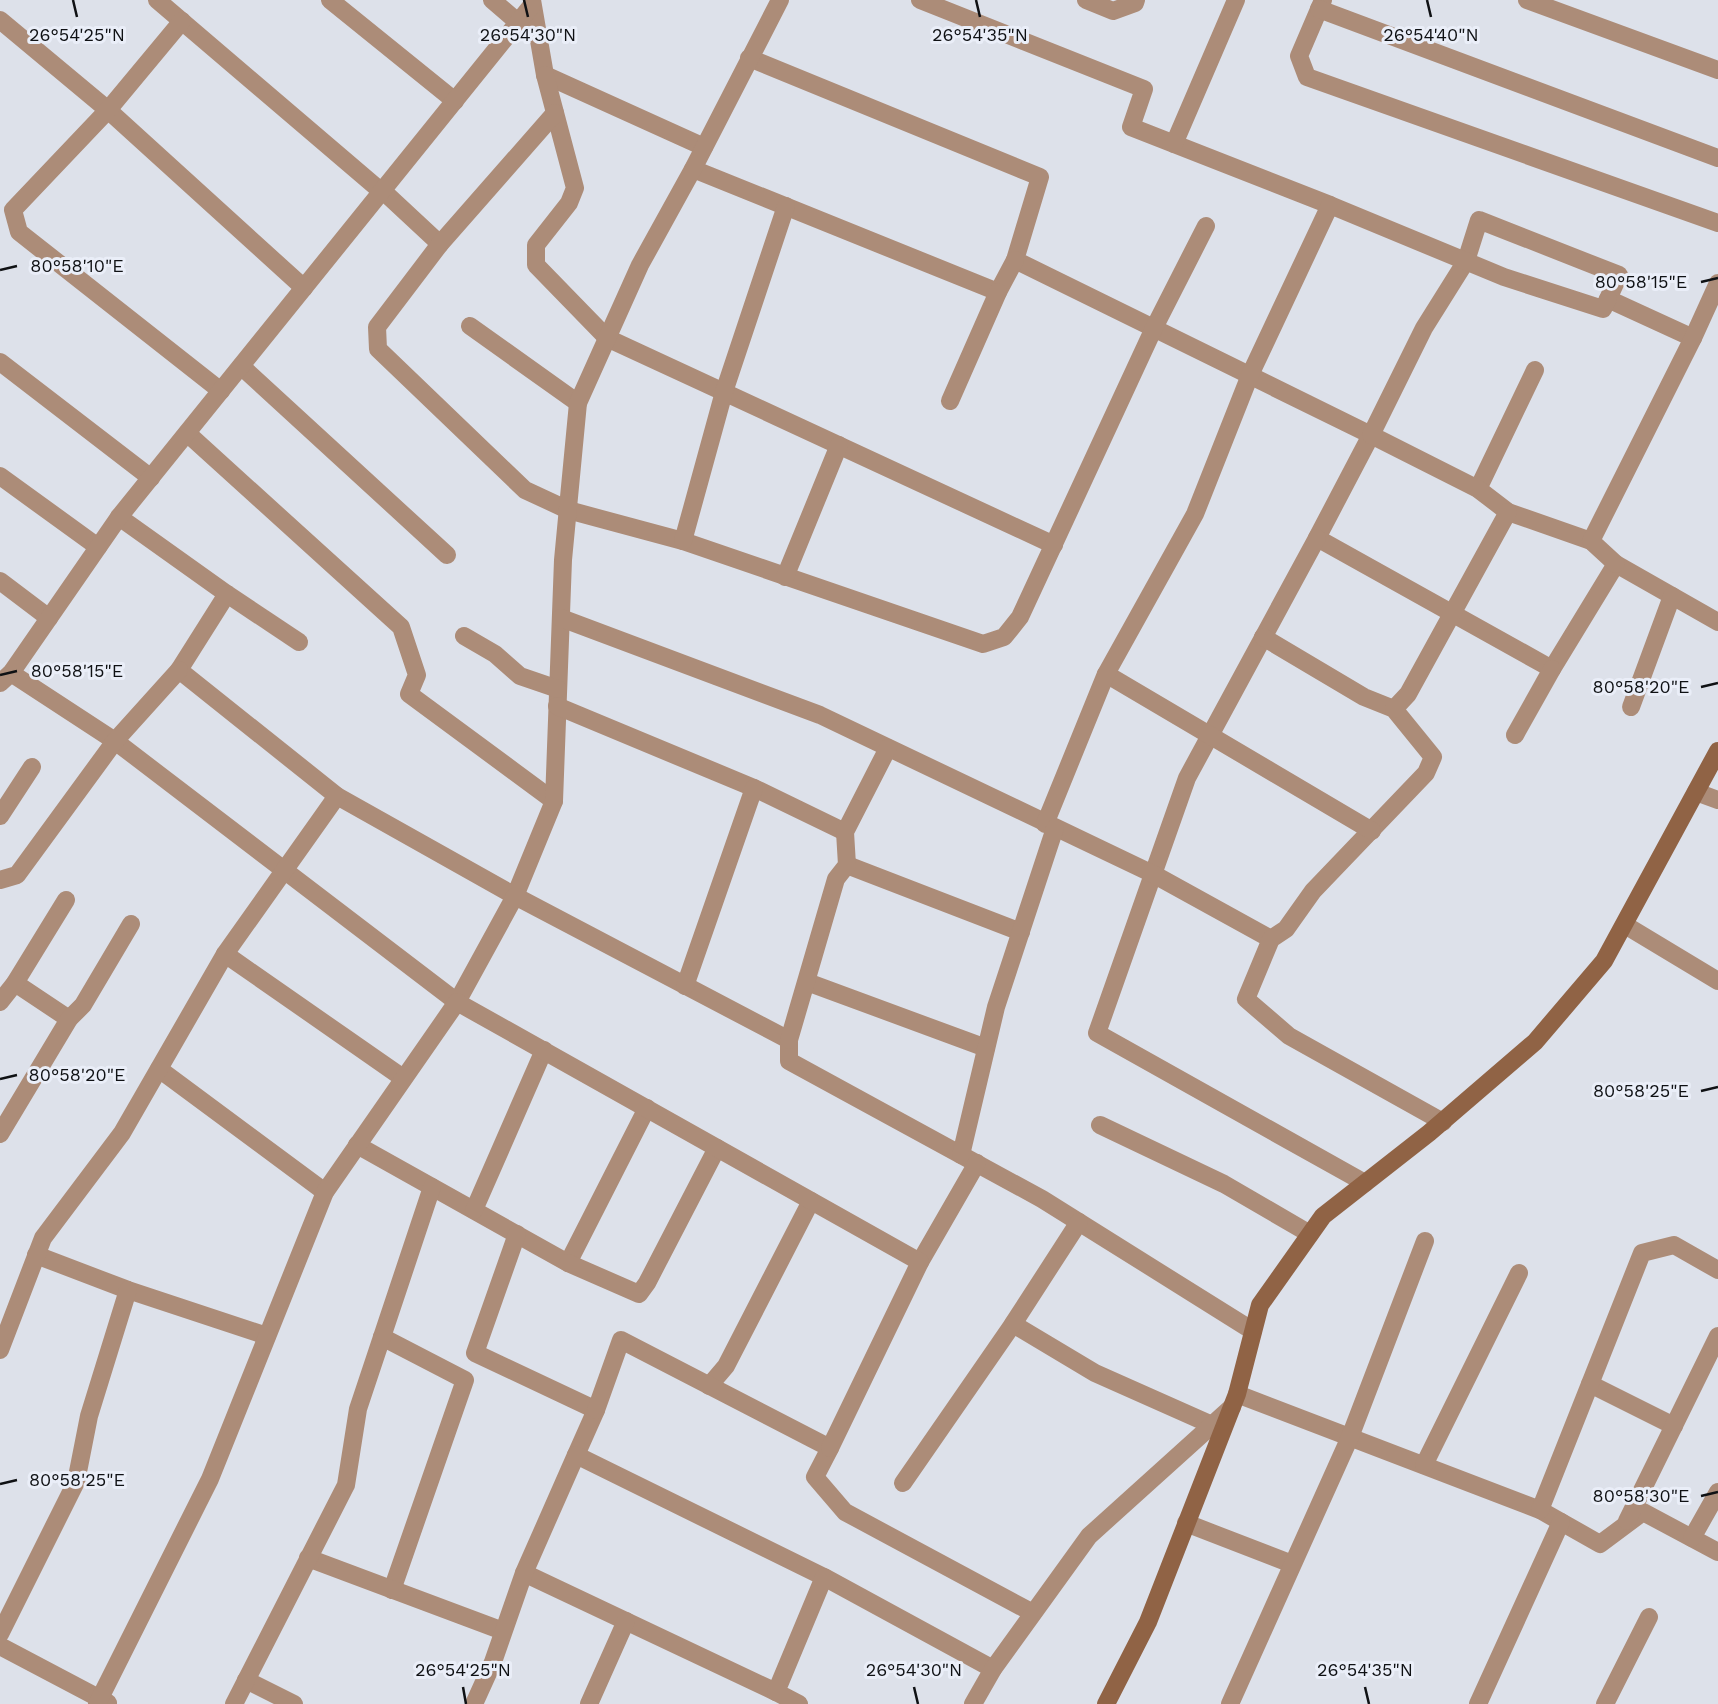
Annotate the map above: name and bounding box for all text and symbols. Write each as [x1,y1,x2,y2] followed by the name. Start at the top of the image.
[29,24,125,45] text: 26°54'25"N
[480,24,576,45] text: 26°54'30"N
[932,24,1028,45] text: 26°54'35"N
[1383,24,1479,45] text: 26°54'40"N
[30,255,124,276] text: 80°58'10"E
[1595,271,1687,292] text: 80°58'15"E
[31,660,123,681] text: 80°58'15"E
[1593,676,1689,697] text: 80°58'20"E
[29,1064,125,1085] text: 80°58'20"E
[1593,1080,1689,1101] text: 80°58'25"E
[29,1469,125,1490] text: 80°58'25"E
[1593,1485,1689,1506] text: 80°58'30"E
[415,1659,511,1680] text: 26°54'25"N
[866,1659,962,1680] text: 26°54'30"N
[1317,1659,1413,1680] text: 26°54'35"N

